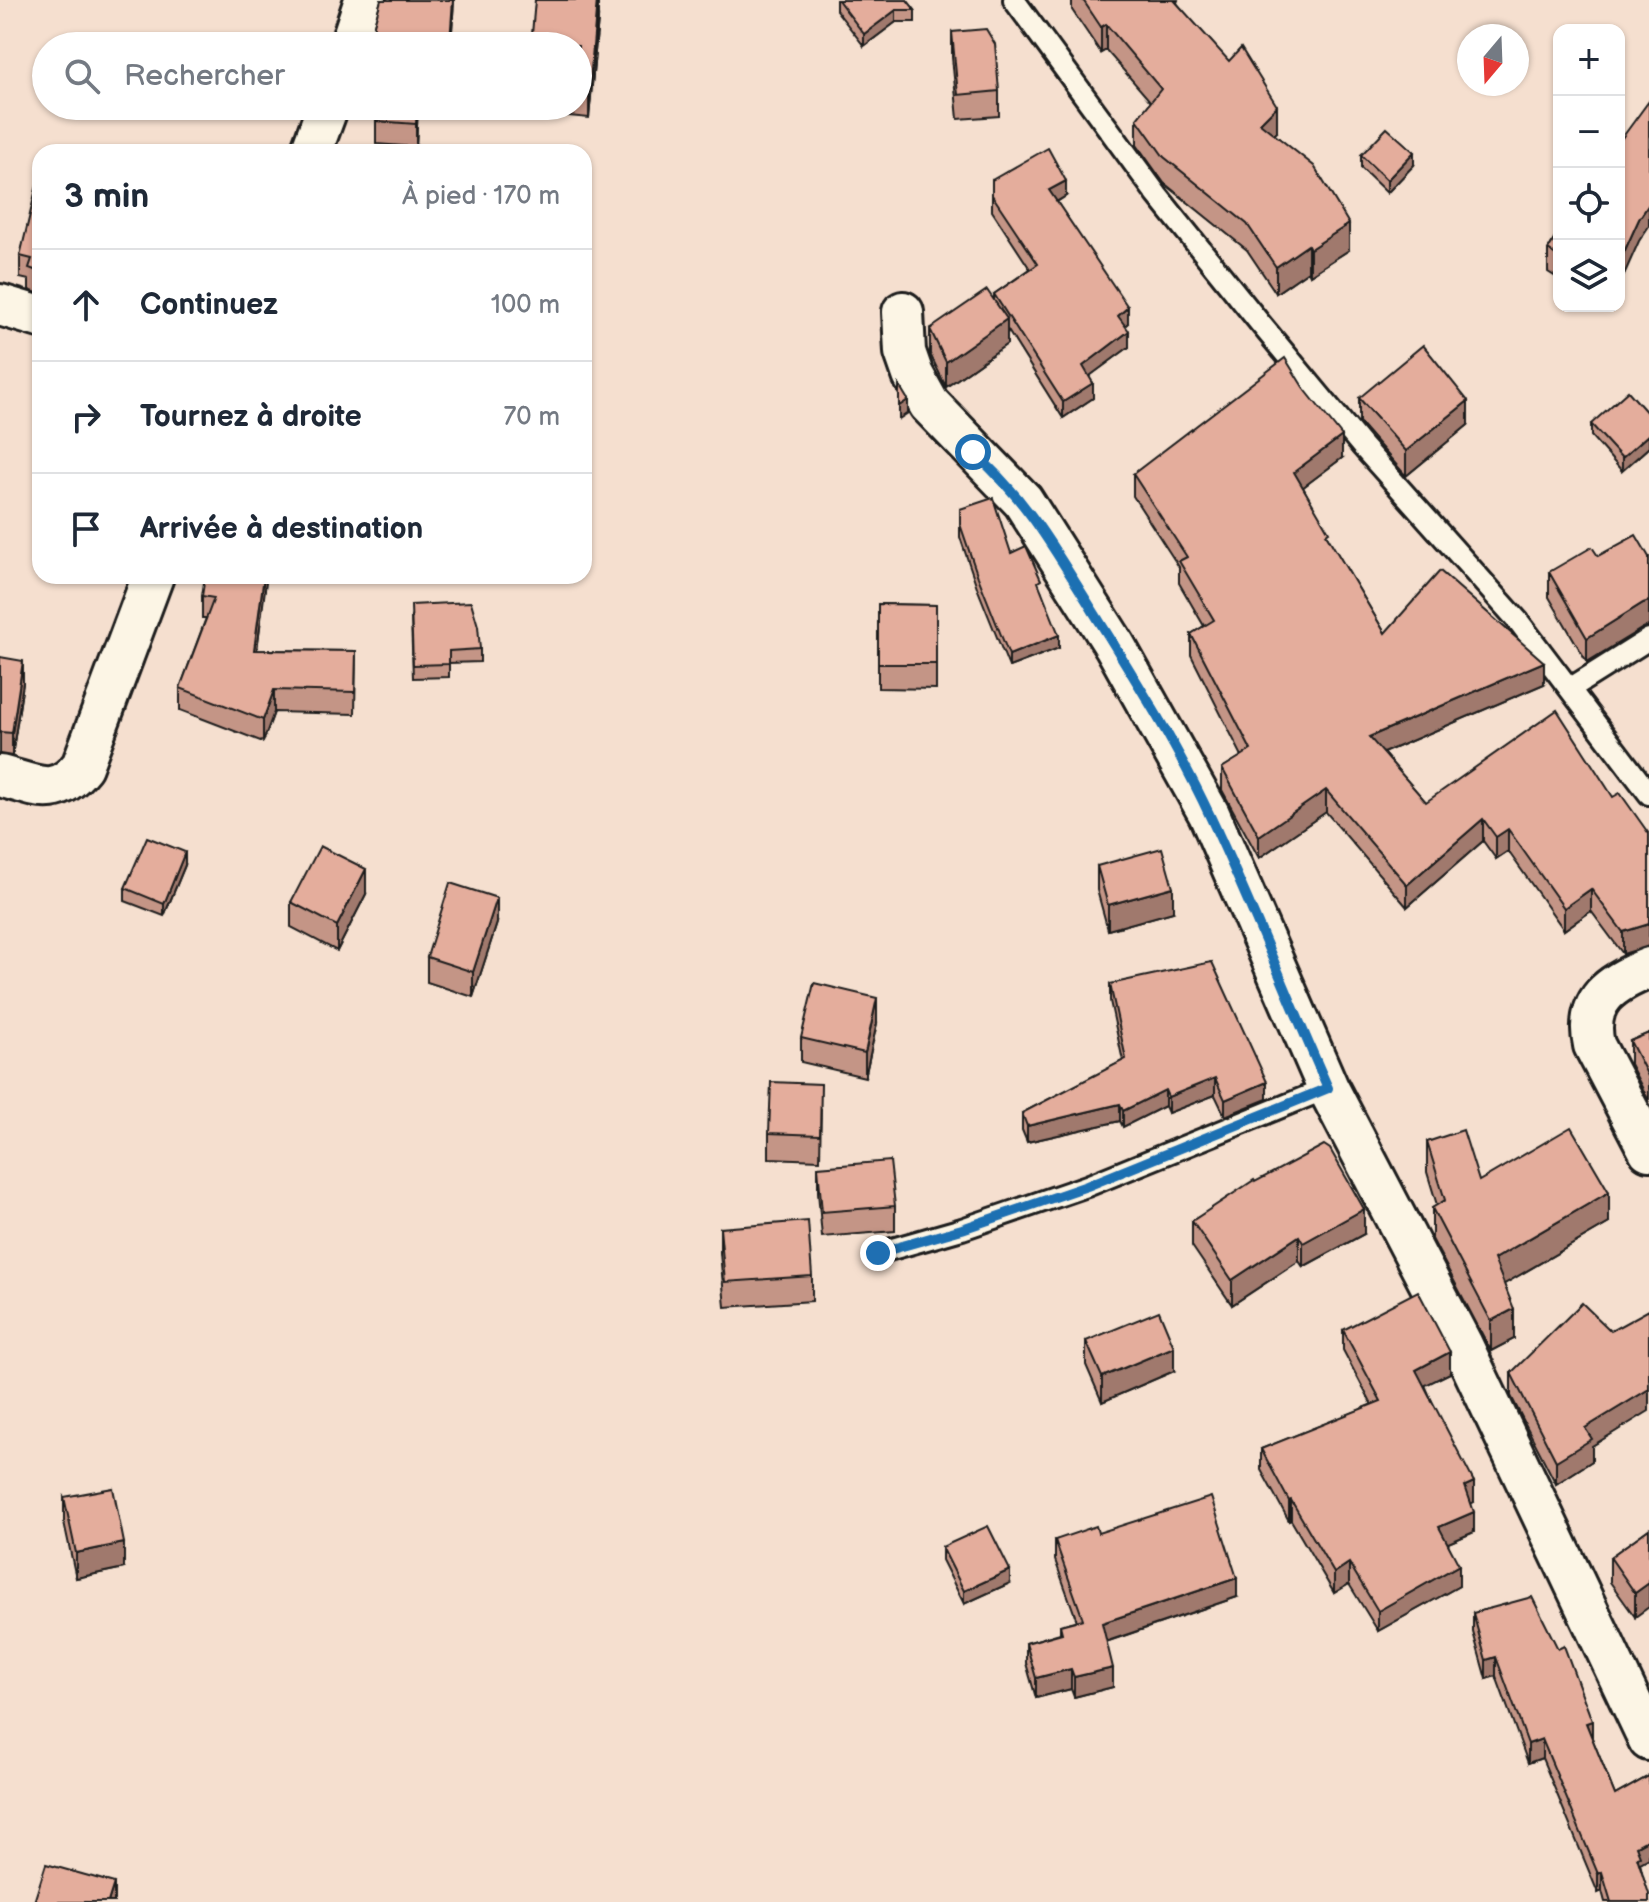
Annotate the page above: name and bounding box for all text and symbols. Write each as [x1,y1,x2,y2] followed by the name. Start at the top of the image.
[1457,24,1529,96] north arrow
[1553,24,1625,312] map controls
[1553,24,1625,96] button: +
[32,32,592,120] search box
[60,54,104,98] icon: search
[124,58,285,94] text: Rechercher
[1553,96,1625,168] button: −
[1553,168,1625,240] button: locate
[64,176,149,217] text: 3 min
[402,181,560,212] text: À pied · 170 m
[1553,240,1625,312] button: layers
[64,283,108,327] icon: ahead
[140,287,278,323] text: Continuez
[491,290,560,321] text: 100 m
[64,395,108,439] icon: right
[140,399,362,435] text: Tournez à droite
[503,402,560,433] text: 70 m
[955,434,991,470] route start
[64,507,108,551] icon: arrive
[140,511,423,547] text: Arrivée à destination
[860,1235,896,1271] route end

